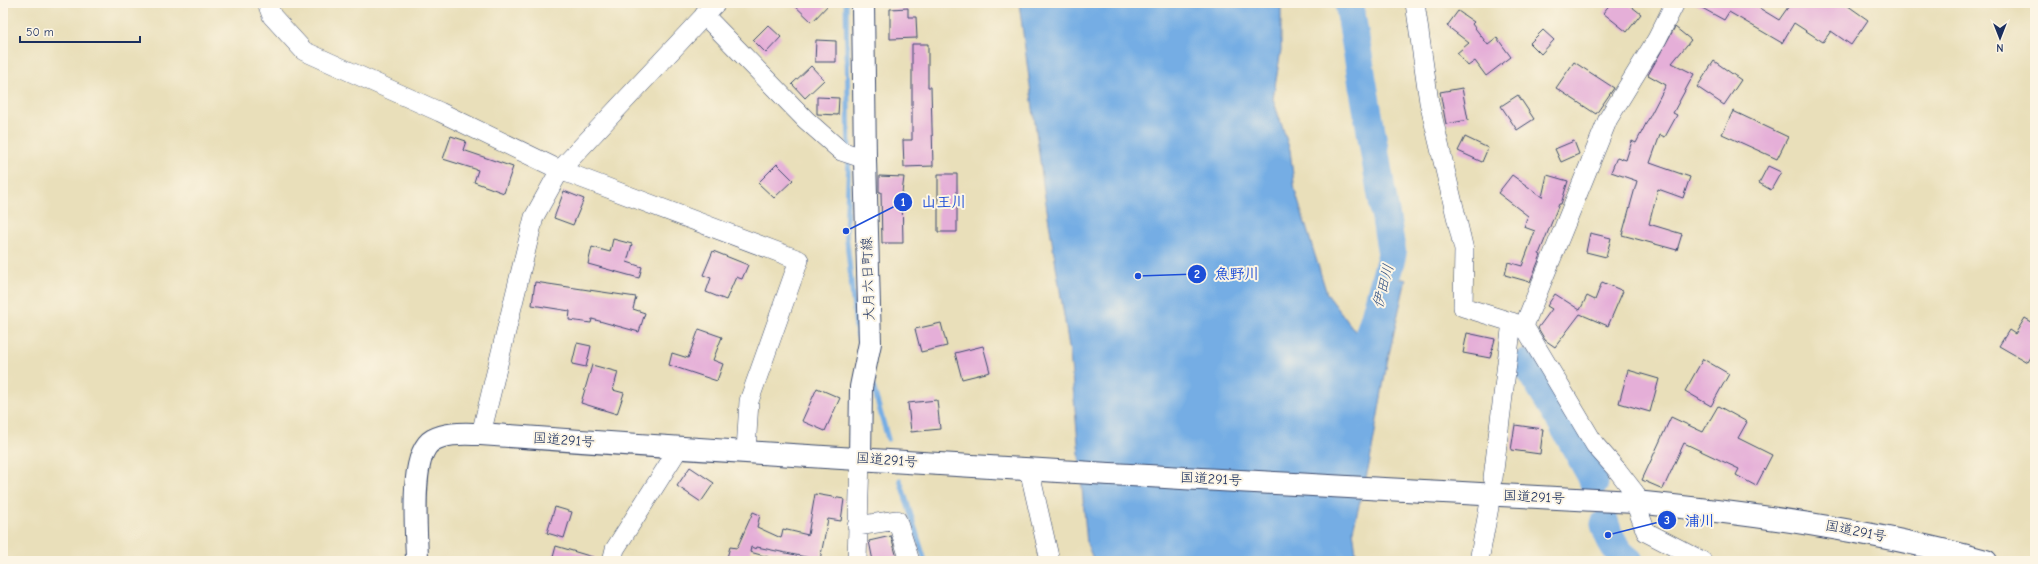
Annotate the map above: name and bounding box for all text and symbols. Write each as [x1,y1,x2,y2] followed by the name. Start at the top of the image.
[20,18,140,44] scale bar
[1980,18,2020,58] north arrow
[26,25,54,39] text: 50 m
[1996,41,2004,54] text: N
[893,188,974,215] callout: 山王川
[921,193,967,211] text: 山王川
[901,195,906,209] text: 1
[858,237,878,321] street label: 大月六日町線
[1187,260,1268,287] callout: 魚野川
[1368,262,1398,310] water label: 伊田川
[1214,265,1260,283] text: 魚野川
[1194,267,1200,281] text: 2
[532,429,596,451] street label: 国道291号
[855,449,919,471] street label: 国道291号
[1179,469,1243,489] street label: 国道291号
[1502,487,1566,507] street label: 国道291号
[1657,507,1723,534] callout: 浦川
[1685,512,1715,530] text: 浦川
[1664,513,1670,527] text: 3
[1824,517,1888,545] street label: 国道291号

